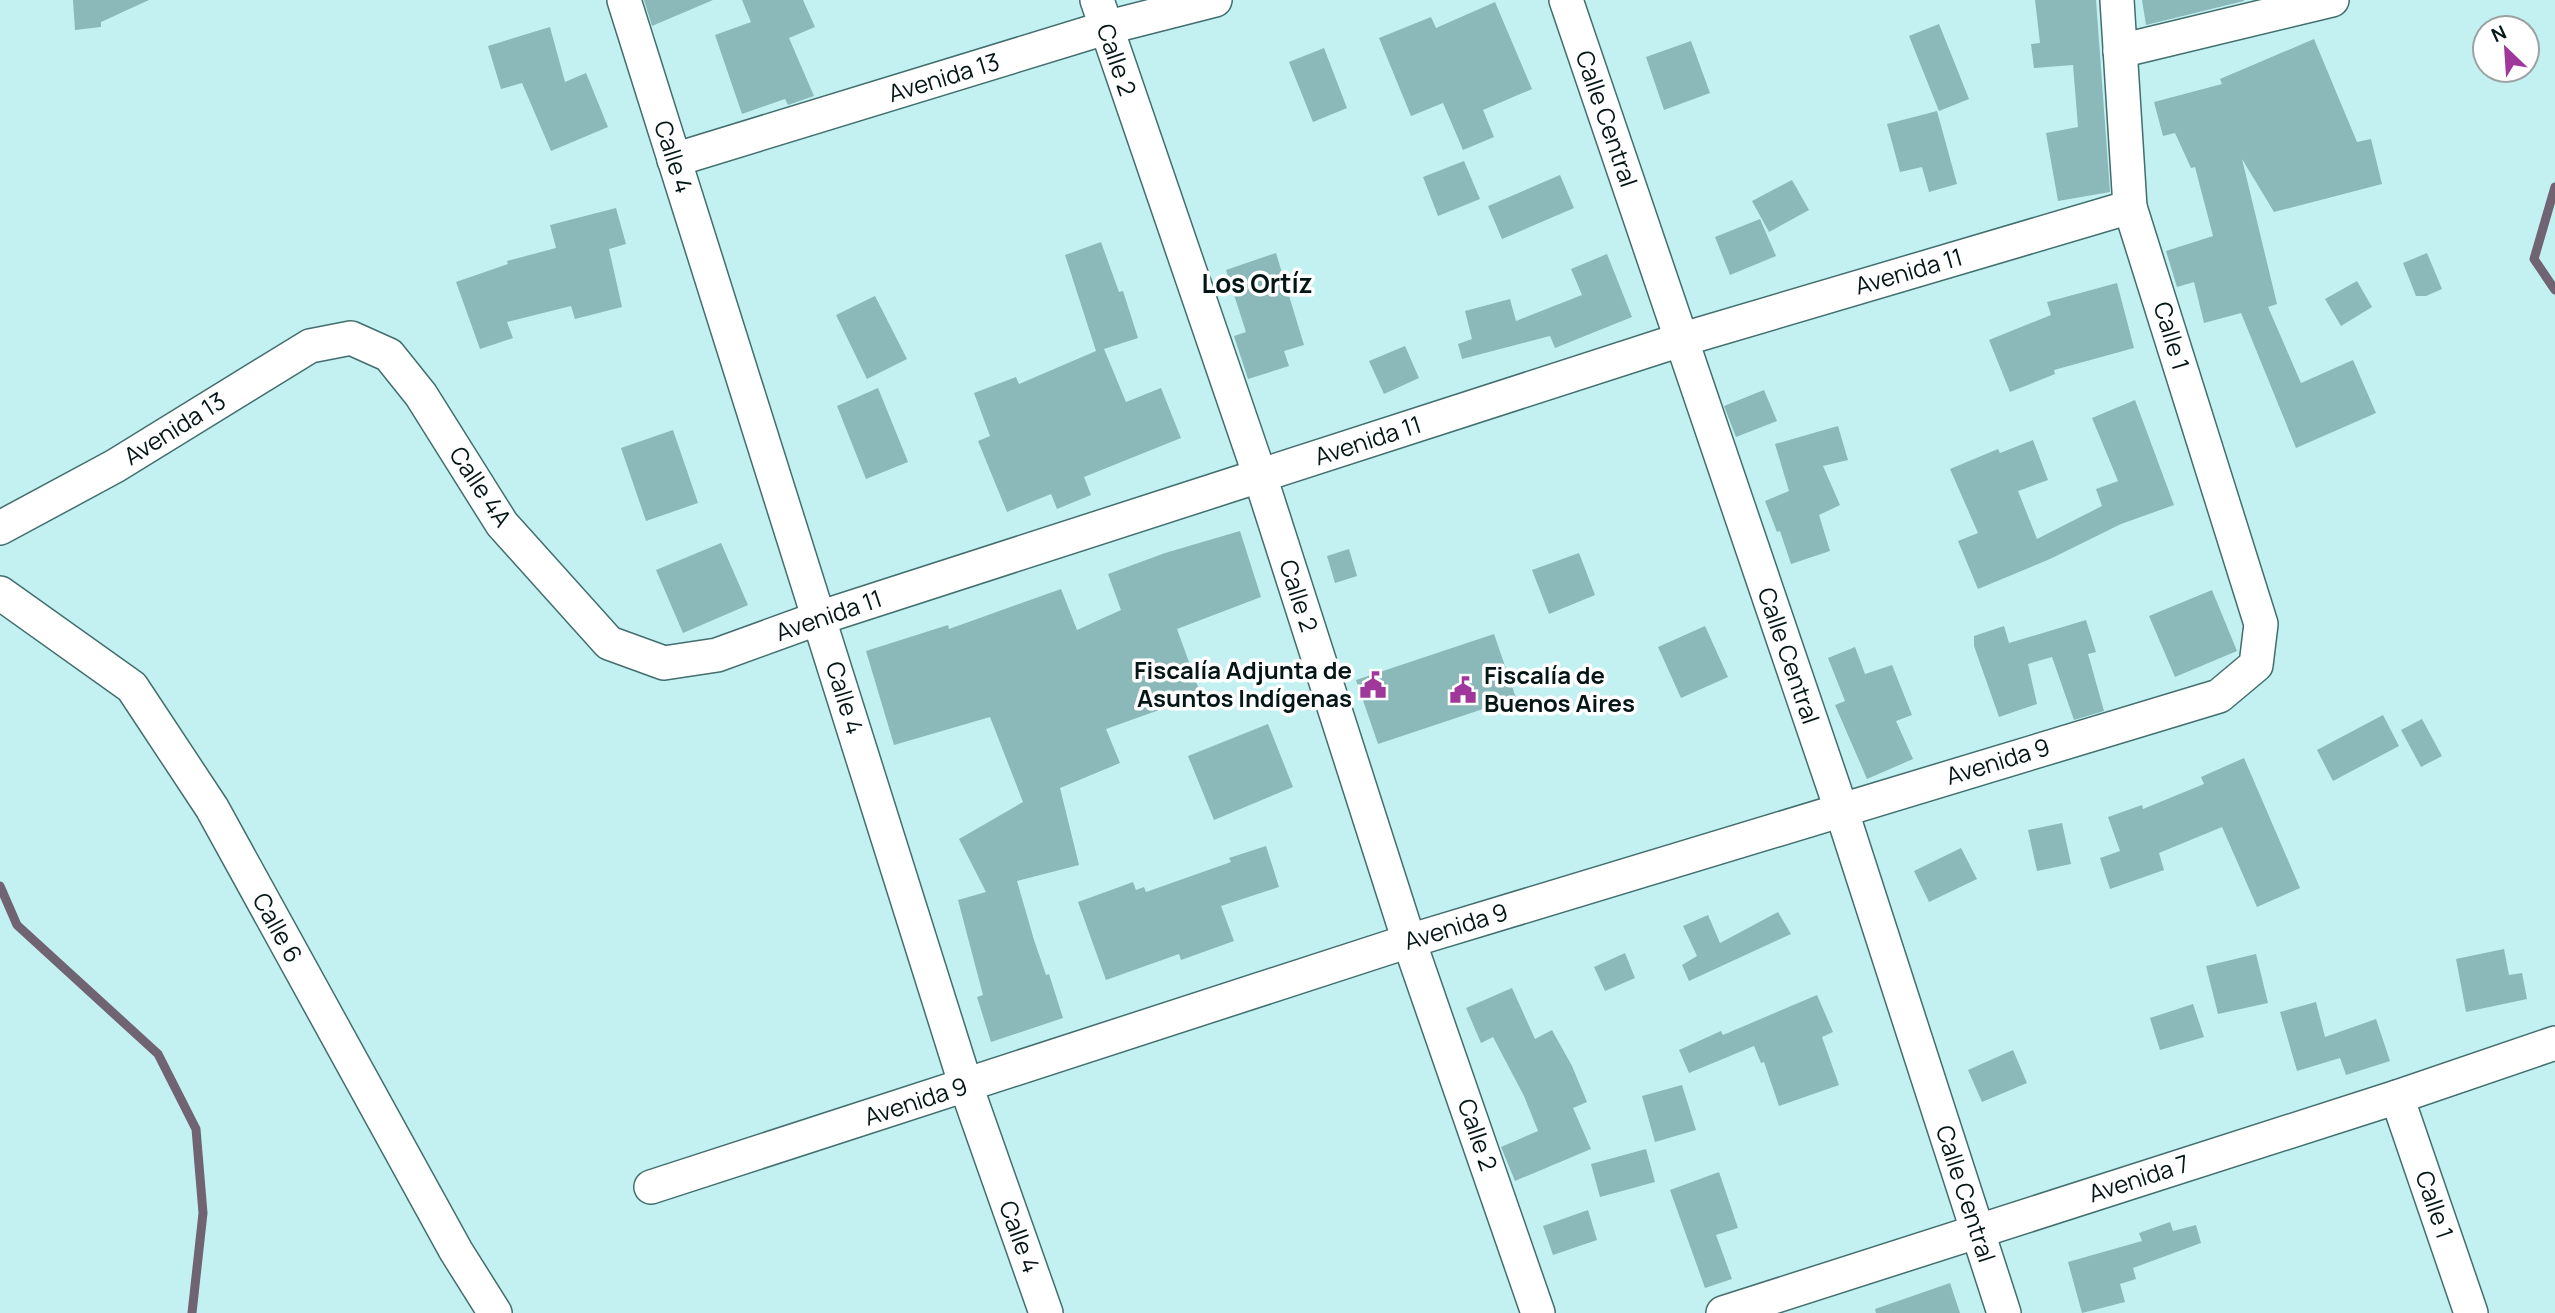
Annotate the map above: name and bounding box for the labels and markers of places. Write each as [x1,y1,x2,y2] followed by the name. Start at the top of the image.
[1134,653,1352,714] place label: Fiscalía Adjunta de Asuntos Indígenas
[1484,658,1635,719] place label: Fiscalía de Buenos Aires
[1358,670,1388,700] public building icon: Fiscalía Adjunta de Asuntos Indígenas
[1448,675,1478,705] public building icon: Fiscalía de Buenos Aires

